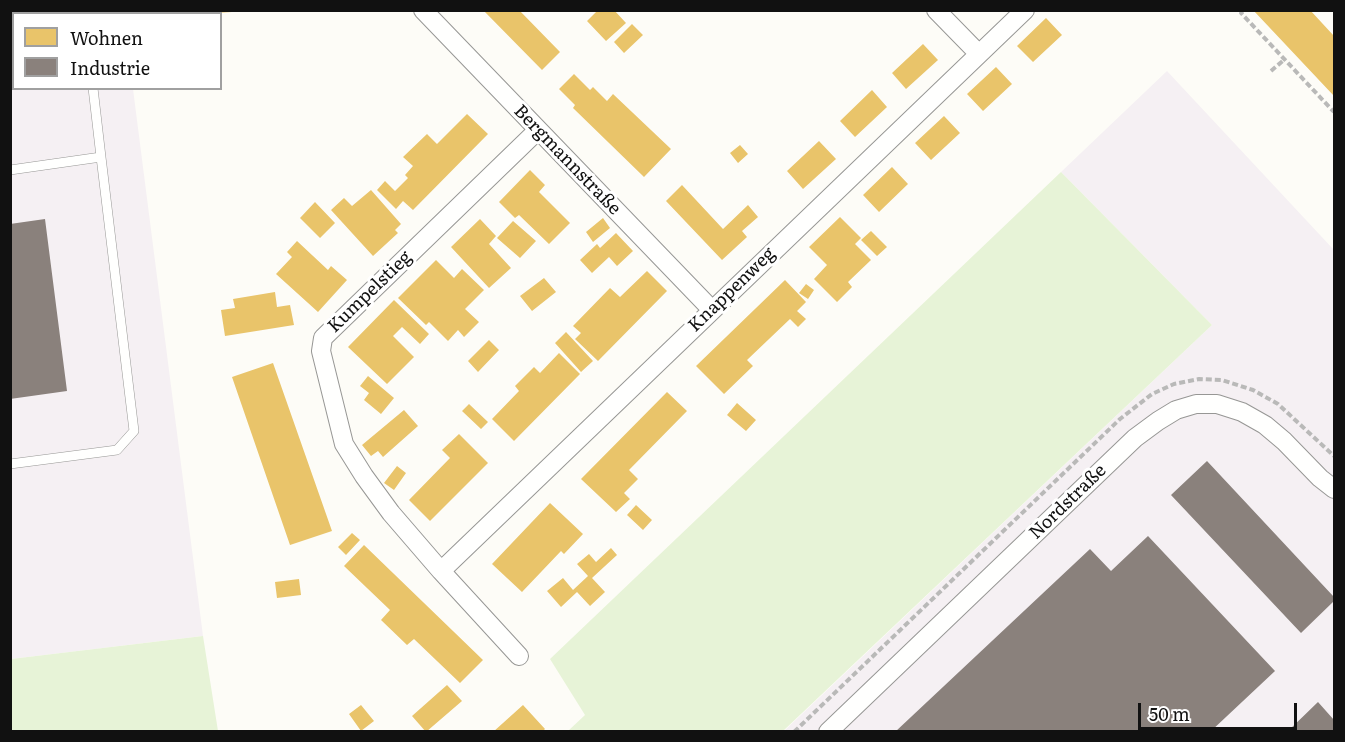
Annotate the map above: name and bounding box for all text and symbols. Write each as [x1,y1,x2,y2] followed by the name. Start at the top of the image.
[12,12,222,90] legend
[70,24,143,51] text: Wohnen
[70,54,150,81] text: Industrie
[509,100,625,220] street label: Bergmannstraße
[684,243,780,337] street label: Knappenweg
[324,247,416,337] street label: Kumpelstieg
[1025,460,1111,544] street label: Nordstraße
[1141,691,1300,729] scale bar
[1149,700,1190,727] text: 50 m

